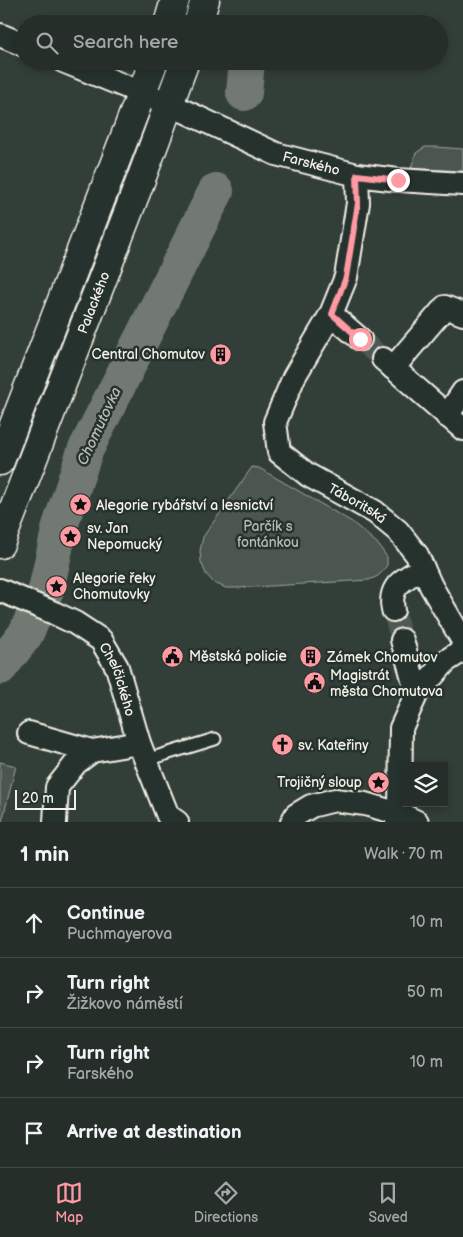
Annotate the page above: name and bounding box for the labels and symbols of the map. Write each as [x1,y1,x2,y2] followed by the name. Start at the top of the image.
[281,148,342,179] street label: Farského
[387,169,410,192] route end
[74,269,114,336] street label: Palackého
[349,328,372,351] route start
[209,342,233,366] building icon: Central Chomutov
[92,346,205,363] place label: Central Chomutov
[73,384,126,468] water label: Chomutovka
[325,480,390,527] street label: Táboritská
[68,493,92,517] place icon: Alegorie rybářství a lesnictví
[96,497,274,514] place label: Alegorie rybářství a lesnictví
[237,518,299,551] park label: Parčík s fontánkou
[87,520,163,553] place label: sv. Jan Nepomucký
[59,524,83,548] place icon: sv. Jan Nepomucký
[73,570,156,603] place label: Alegorie řeky Chomutovky
[45,574,69,598] place icon: Alegorie řeky Chomutovky
[95,639,139,718] street label: Chelčického
[161,644,185,668] public building icon: Městská policie
[299,645,323,669] building icon: Zámek Chomutov
[189,648,287,665] place label: Městská policie
[326,649,438,666] place label: Zámek Chomutov
[330,667,443,700] place label: Magistrát města Chomutova
[302,671,326,695] public building icon: Magistrát města Chomutova
[270,733,294,757] church icon: sv. Kateřiny
[298,737,369,754] place label: sv. Kateřiny
[366,770,390,794] place icon: Trojičný sloup
[277,774,362,791] place label: Trojičný sloup
[15,787,76,810] scale bar

